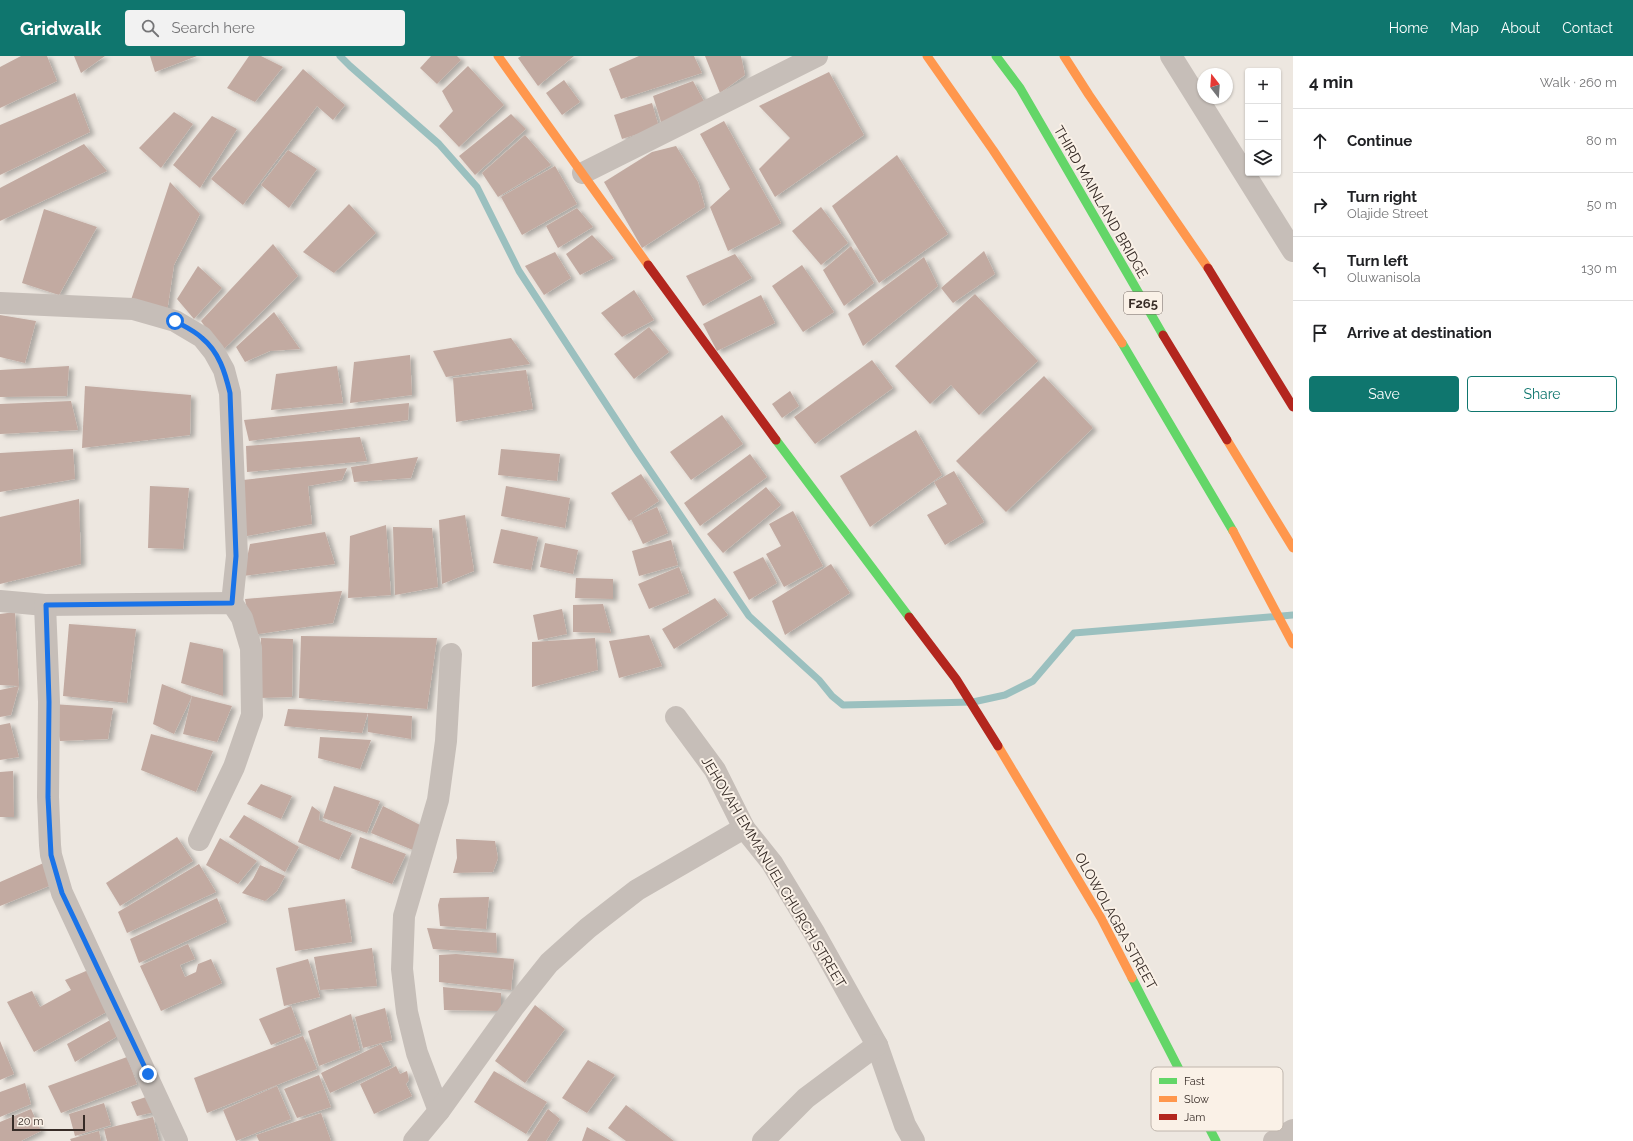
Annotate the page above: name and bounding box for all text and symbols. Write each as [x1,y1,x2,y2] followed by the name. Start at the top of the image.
[125,10,405,46] search box
[20,17,101,39] text: Gridwalk
[139,17,161,39] icon: search
[171,19,255,37] text: Search here
[1389,20,1428,36] text: Home
[1450,20,1479,36] text: Map
[1501,20,1540,36] text: About
[1562,20,1613,36] text: Contact
[1197,68,1233,104] north arrow
[1245,68,1281,176] map controls
[1245,68,1281,104] button: +
[1309,72,1353,92] text: 4 min
[1540,75,1617,90] text: Walk · 260 m
[1245,104,1281,140] button: −
[1051,123,1151,281] street label: THIRD MAINLAND BRIDGE
[1309,130,1331,152] icon: ahead
[1347,132,1412,150] text: Continue
[1586,133,1617,148] text: 80 m
[1245,140,1281,176] button: layers
[1347,188,1417,206] text: Turn right
[1309,194,1331,216] icon: right
[1587,197,1617,212] text: 50 m
[1347,206,1428,221] text: Olajide Street
[1347,252,1408,270] text: Turn left
[1309,258,1331,280] icon: left
[1581,261,1617,276] text: 130 m
[1347,270,1421,285] text: Oluwanisola
[1124,292,1162,314] road number: F265
[166,312,184,330] route start
[1309,322,1331,344] icon: arrive
[1347,324,1492,342] text: Arrive at destination
[1309,376,1459,412] button: Save
[1467,376,1617,412] button: Share
[699,754,850,991] street label: JEHOVAH EMMANUEL CHURCH STREET
[1072,850,1161,993] street label: OLOWOLAGBA STREET
[139,1065,157,1083] route end
[1151,1067,1283,1131] legend
[1184,1075,1205,1088] text: Fast
[1184,1093,1209,1106] text: Slow
[1184,1111,1205,1124] text: Jam
[12,1113,85,1132] scale bar
[18,1115,43,1128] text: 20 m

